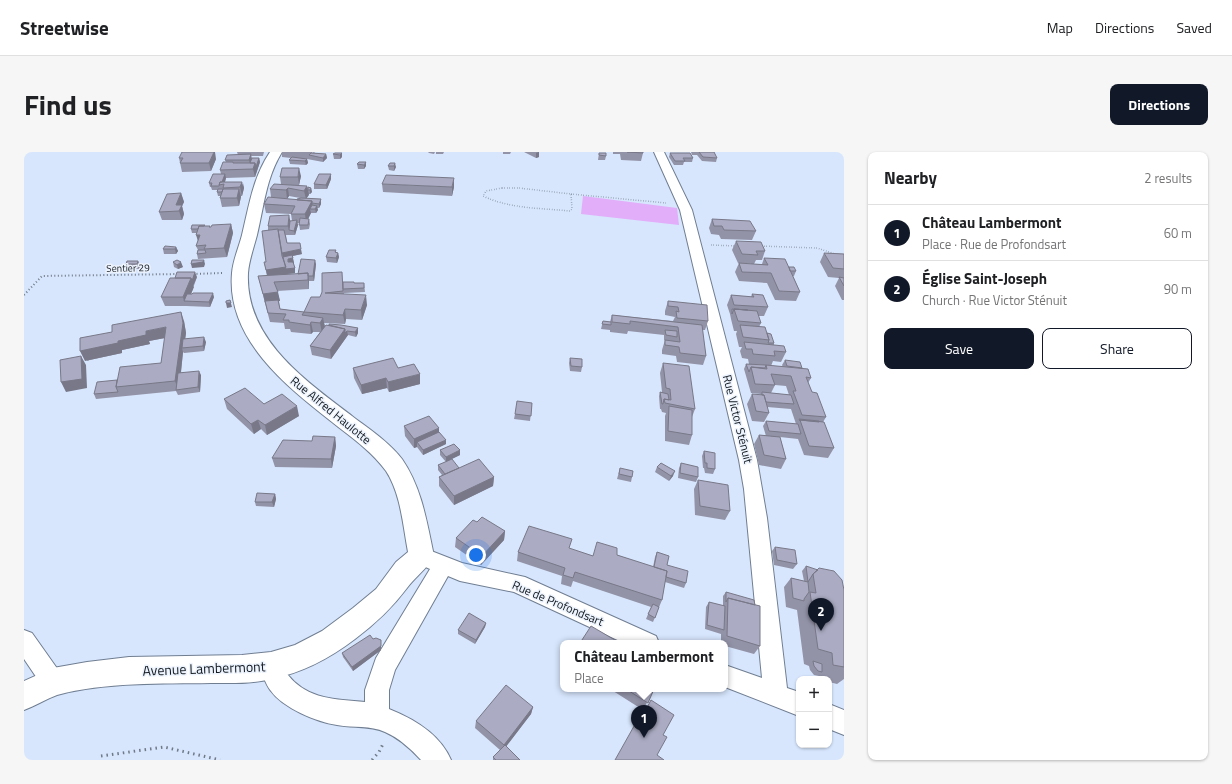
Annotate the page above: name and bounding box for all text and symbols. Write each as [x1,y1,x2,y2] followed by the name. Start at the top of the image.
[20,13,109,42] text: Streetwise
[1047,17,1073,38] text: Map
[1095,17,1154,38] text: Directions
[1176,17,1212,38] text: Saved
[24,83,112,126] text: Find us
[1110,84,1208,125] button: Directions
[884,165,937,191] text: Nearby
[1144,168,1192,188] text: 2 results
[922,211,1062,234] text: Château Lambermont
[893,223,901,243] text: 1
[1164,223,1192,243] text: 60 m
[922,234,1066,254] text: Place · Rue de Profondsart
[106,260,150,276] street label: Sentier 29
[922,267,1047,290] text: Église Saint-Joseph
[893,279,901,299] text: 2
[1164,279,1192,299] text: 90 m
[922,290,1067,310] text: Church · Rue Victor Sténuit
[884,328,1034,369] button: Save
[1042,328,1192,369] button: Share
[286,371,376,449] street label: Rue Alfred Haulotte
[718,373,758,466] street label: Rue Victor Sténuit
[466,545,486,565] your location
[509,575,607,631] street label: Rue de Profondsart
[808,598,834,631] pin: 2
[560,640,728,692] popup
[574,645,714,668] text: Château Lambermont
[142,655,266,681] street label: Avenue Lambermont
[574,668,604,688] text: Place
[796,676,832,748] map controls
[796,676,832,712] button: +
[631,705,657,738] pin: 1
[796,712,832,748] button: −

